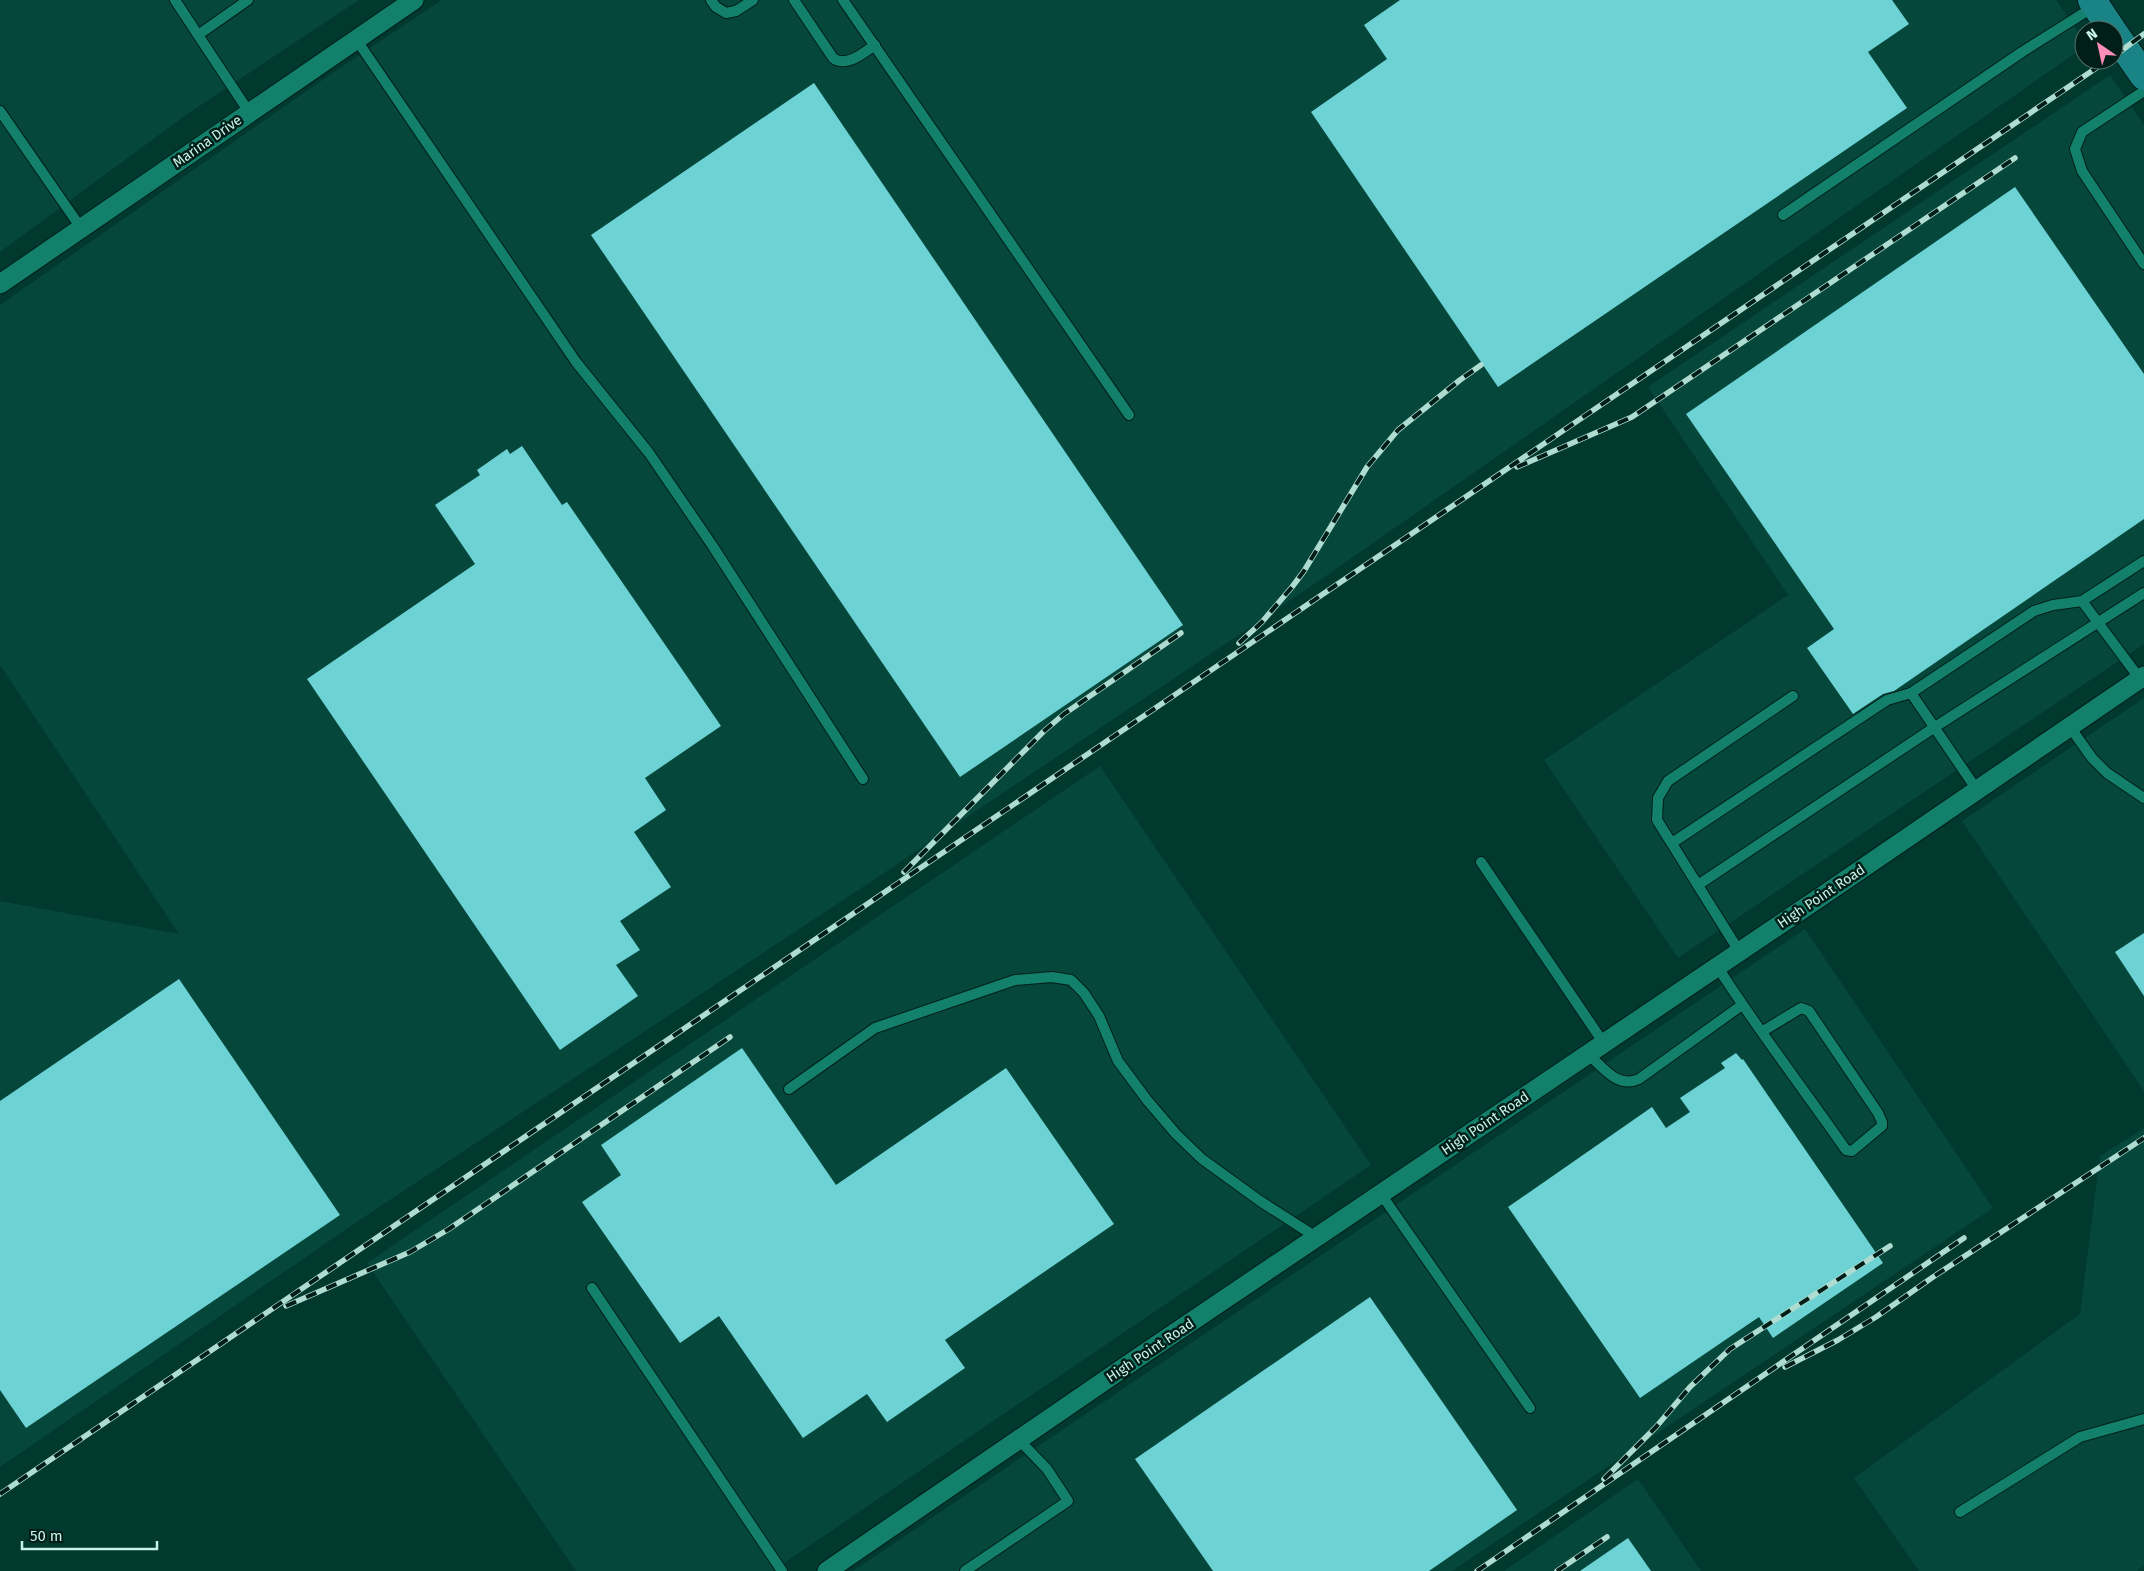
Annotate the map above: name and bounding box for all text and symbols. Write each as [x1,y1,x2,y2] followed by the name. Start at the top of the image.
[2074,20,2124,70] north arrow
[2083,25,2101,44] text: N
[170,111,245,171] street label: Marina Drive
[1774,861,1868,932] street label: High Point Road
[1438,1088,1532,1159] street label: High Point Road
[1103,1315,1197,1386] street label: High Point Road
[22,1518,158,1550] scale bar
[30,1527,63,1545] text: 50 m

